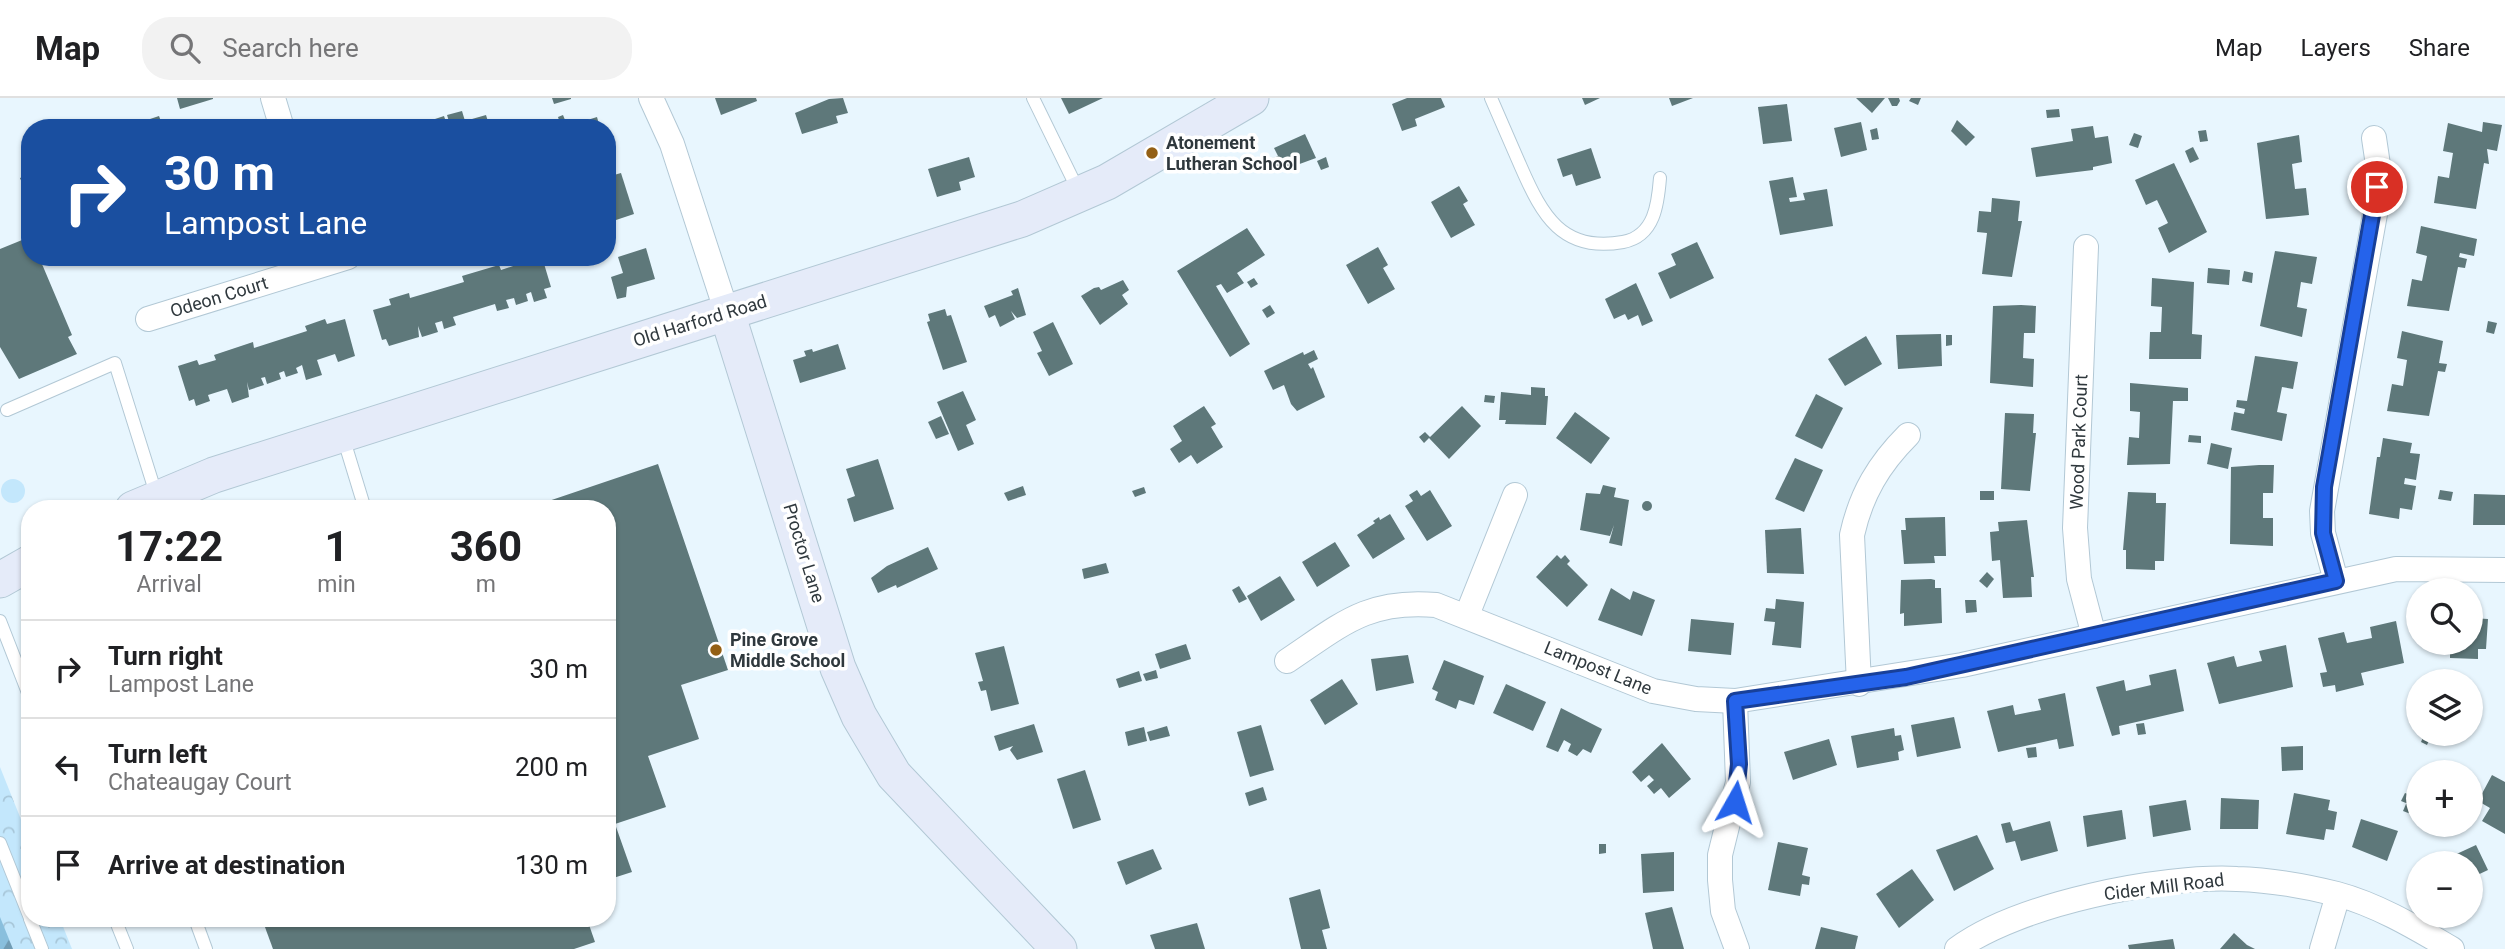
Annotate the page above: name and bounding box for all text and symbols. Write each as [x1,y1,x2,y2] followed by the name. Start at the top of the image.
[142,17,632,80] search box
[35,29,100,68] text: Map
[166,29,204,67] icon: search
[222,33,359,63] text: Search here
[2215,34,2263,62] text: Map
[2301,34,2371,62] text: Layers
[2409,34,2470,62] text: Share
[1166,132,1298,174] place label: Atonement Lutheran School
[164,145,275,202] text: 30 m
[1144,145,1160,161] marker: Atonement Lutheran School
[49,147,140,238] icon: right
[2347,157,2407,217] pin
[2358,168,2396,206] icon: arrive
[164,204,367,242] text: Lampost Lane
[167,272,270,321] street label: Odeon Court
[631,290,769,351] street label: Old Harford Road
[2066,374,2091,510] street label: Wood Park Court
[779,501,830,605] street label: Proctor Lane
[115,522,223,571] text: 17:22
[324,522,349,571] text: 1
[450,522,522,571] text: 360
[136,571,202,598] text: Arrival
[317,571,356,598] text: min
[476,571,496,598] text: m
[2406,578,2483,928] map controls
[2406,578,2483,655] button: search
[730,629,845,671] place label: Pine Grove Middle School
[1541,636,1655,699] street label: Lampost Lane
[108,641,223,671] text: Turn right
[708,642,724,658] marker: Pine Grove Middle School
[49,650,87,688] icon: right
[530,654,588,684] text: 30 m
[2406,669,2483,746] button: layers
[108,671,254,698] text: Lampost Lane
[108,739,207,769] text: Turn left
[49,748,87,786] icon: left
[515,752,588,782] text: 200 m
[2406,760,2483,837] button: +
[1698,765,1772,839] position arrow
[108,769,292,796] text: Chateaugay Court
[49,846,87,884] icon: arrive
[108,850,345,880] text: Arrive at destination
[515,850,588,880] text: 130 m
[2406,851,2483,928] button: −
[2103,869,2225,904] street label: Cider Mill Road

